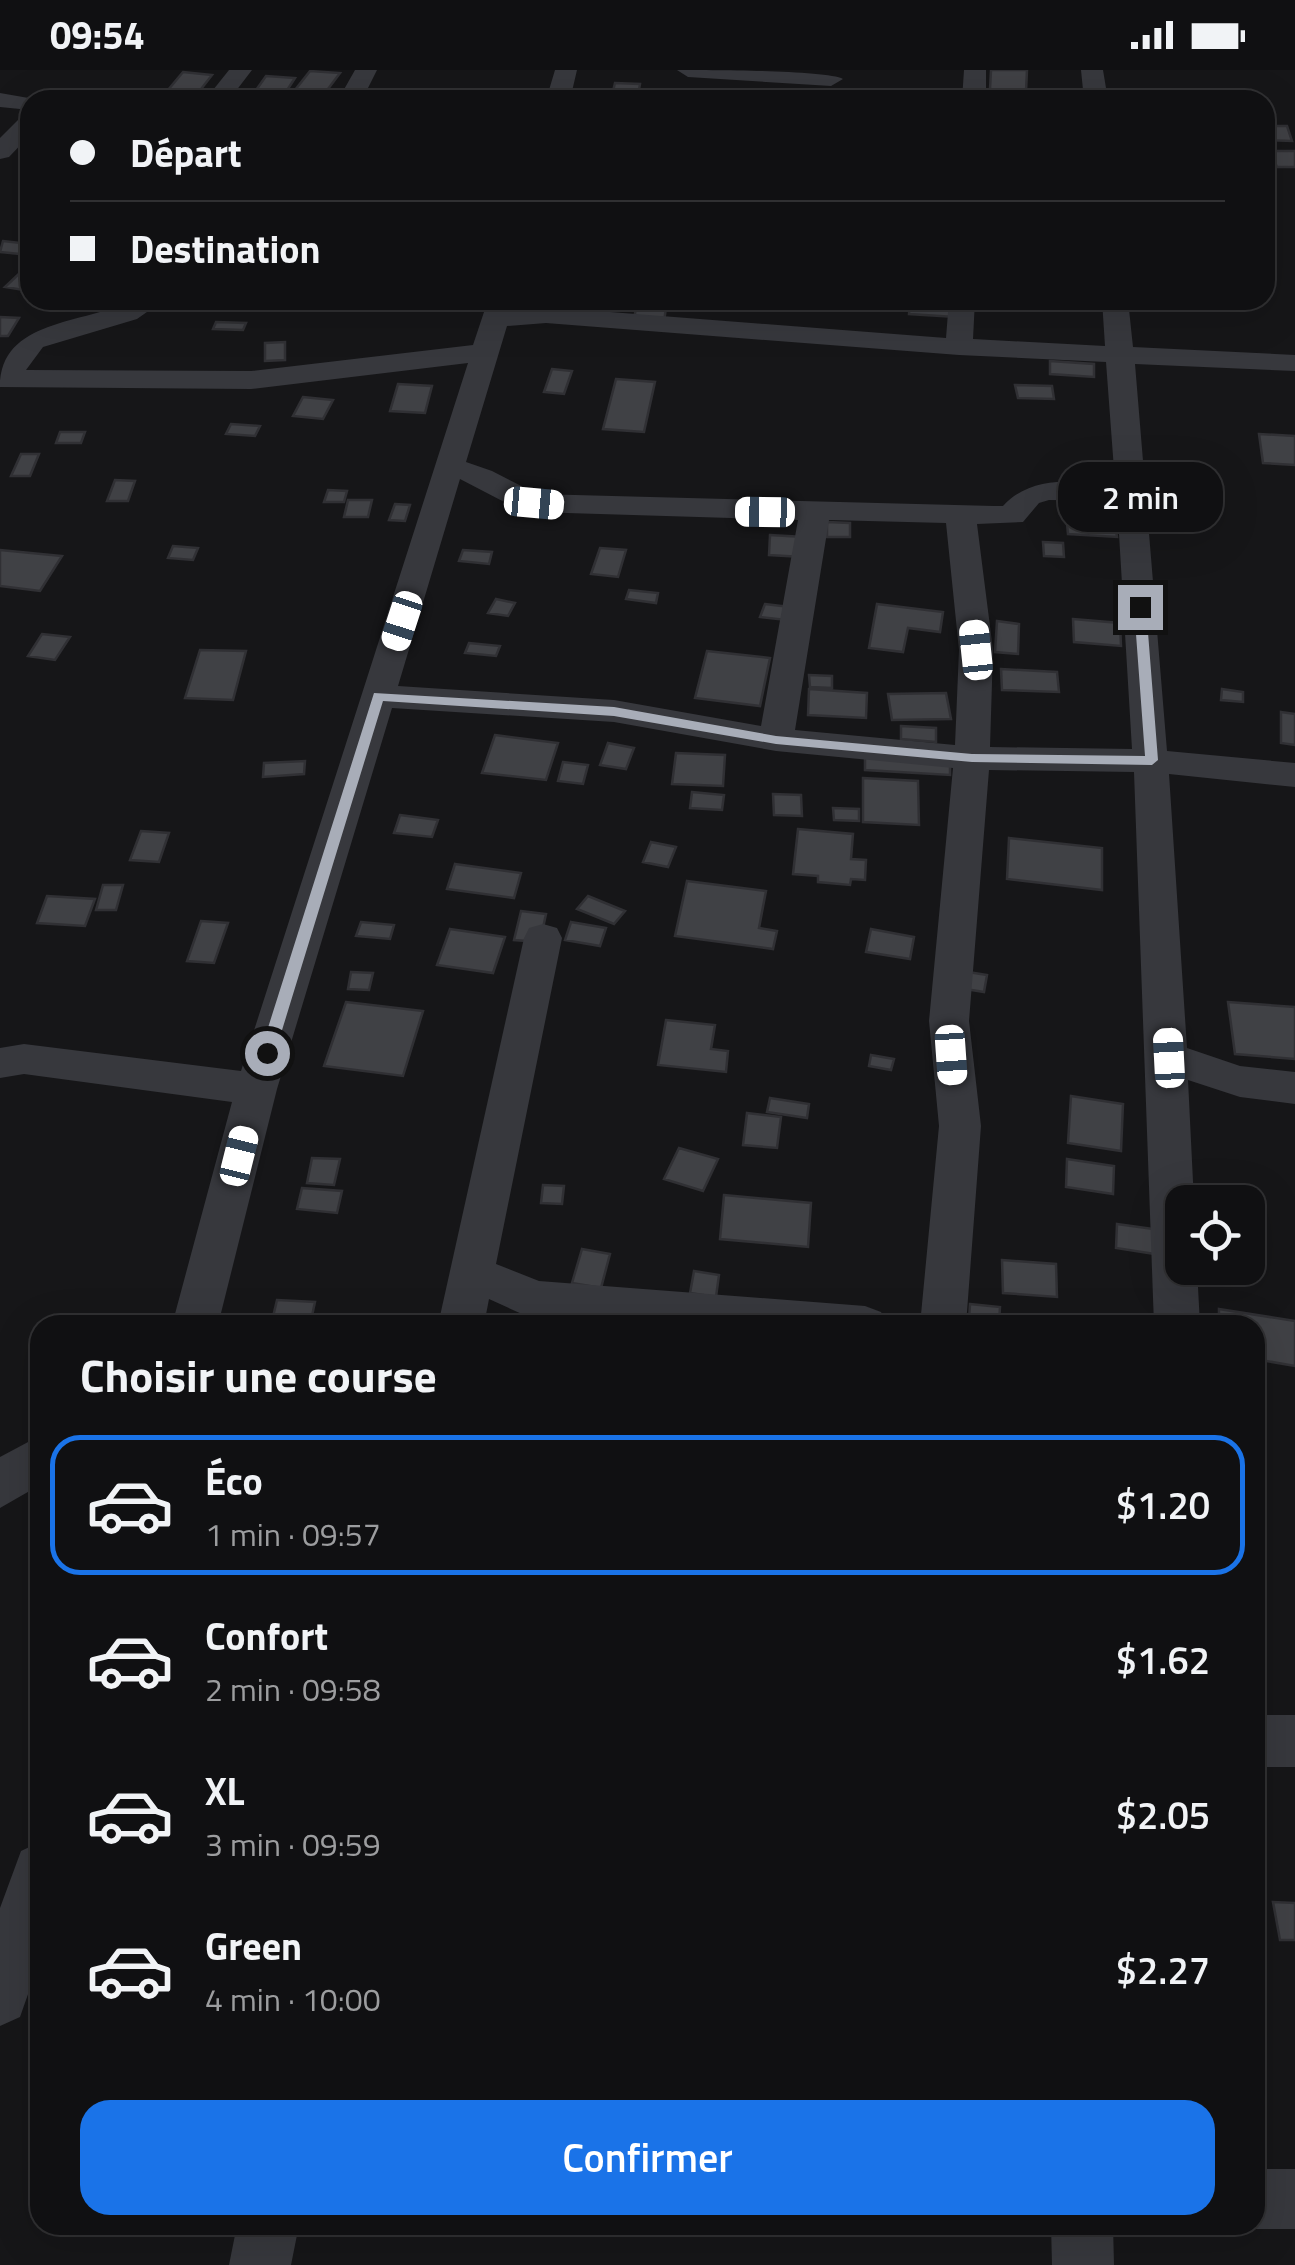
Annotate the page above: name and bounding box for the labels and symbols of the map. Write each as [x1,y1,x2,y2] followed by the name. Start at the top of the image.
[1058,462,1222,532] callout: 2 min
[503,485,565,521] car
[735,496,795,528] car
[1118,585,1163,630] route end
[378,588,426,654] car
[958,619,994,681] car
[934,1024,968,1086] car
[1152,1027,1186,1089] car
[245,1031,290,1076] route start
[217,1123,261,1189] car

